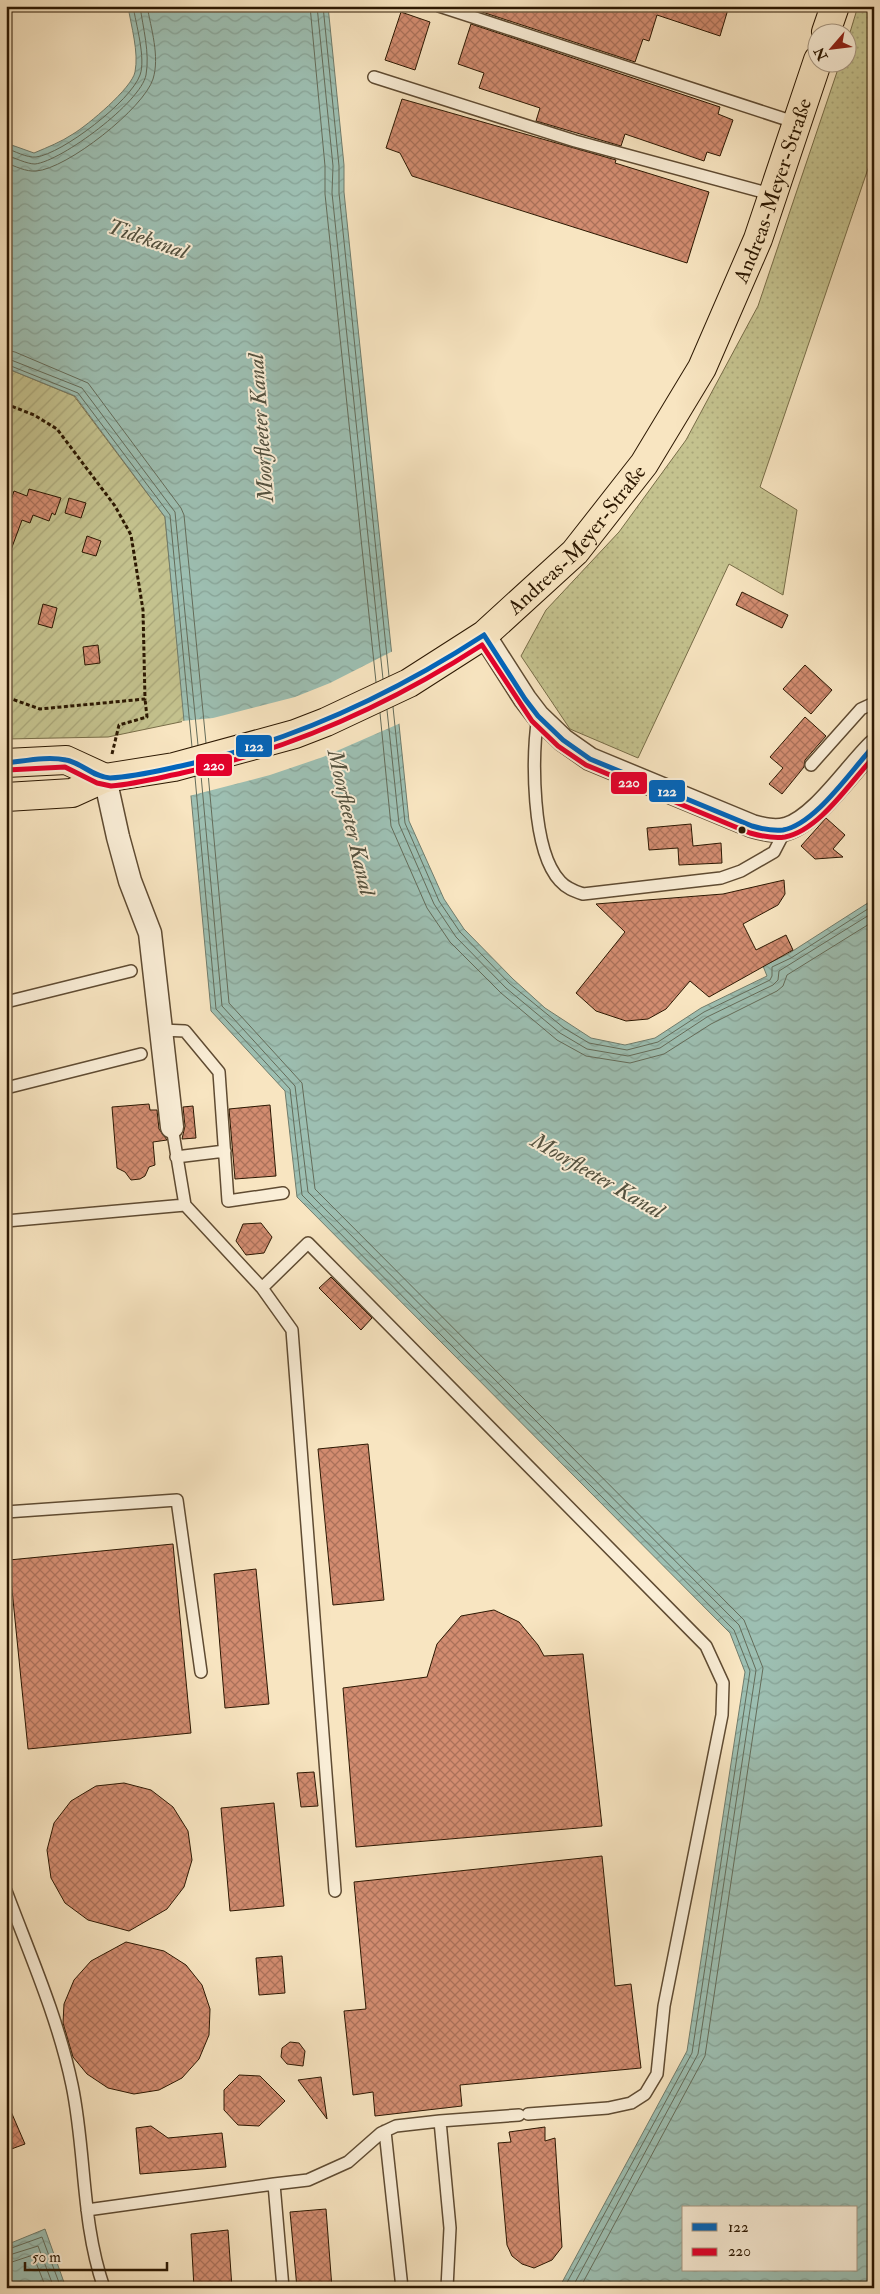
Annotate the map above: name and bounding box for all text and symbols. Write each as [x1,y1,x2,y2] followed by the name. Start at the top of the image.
[808,22,858,72] north arrow
[810,44,832,64] text: N
[727,95,818,288] street label: Andreas-Meyer-Straße
[104,212,193,266] water label: Tidekanal
[242,351,280,505] water label: Moorfleeter Kanal
[501,459,652,622] street label: Andreas-Meyer-Straße
[235,734,273,758] line badge: 122
[244,738,264,755] text: 122
[320,745,382,900] water label: Moorfleeter Kanal
[195,753,233,777] line badge: 220
[203,757,225,774] text: 220
[610,771,648,795] line badge: 220
[618,774,640,791] text: 220
[648,779,686,803] line badge: 122
[657,783,677,800] text: 122
[737,825,747,835] unlabelled marker
[524,1126,670,1226] water label: Moorfleeter Kanal
[682,2206,858,2272] legend
[728,2218,749,2237] text: 122
[25,2239,168,2271] scale bar
[728,2242,751,2261] text: 220
[32,2248,61,2267] text: 50 m

